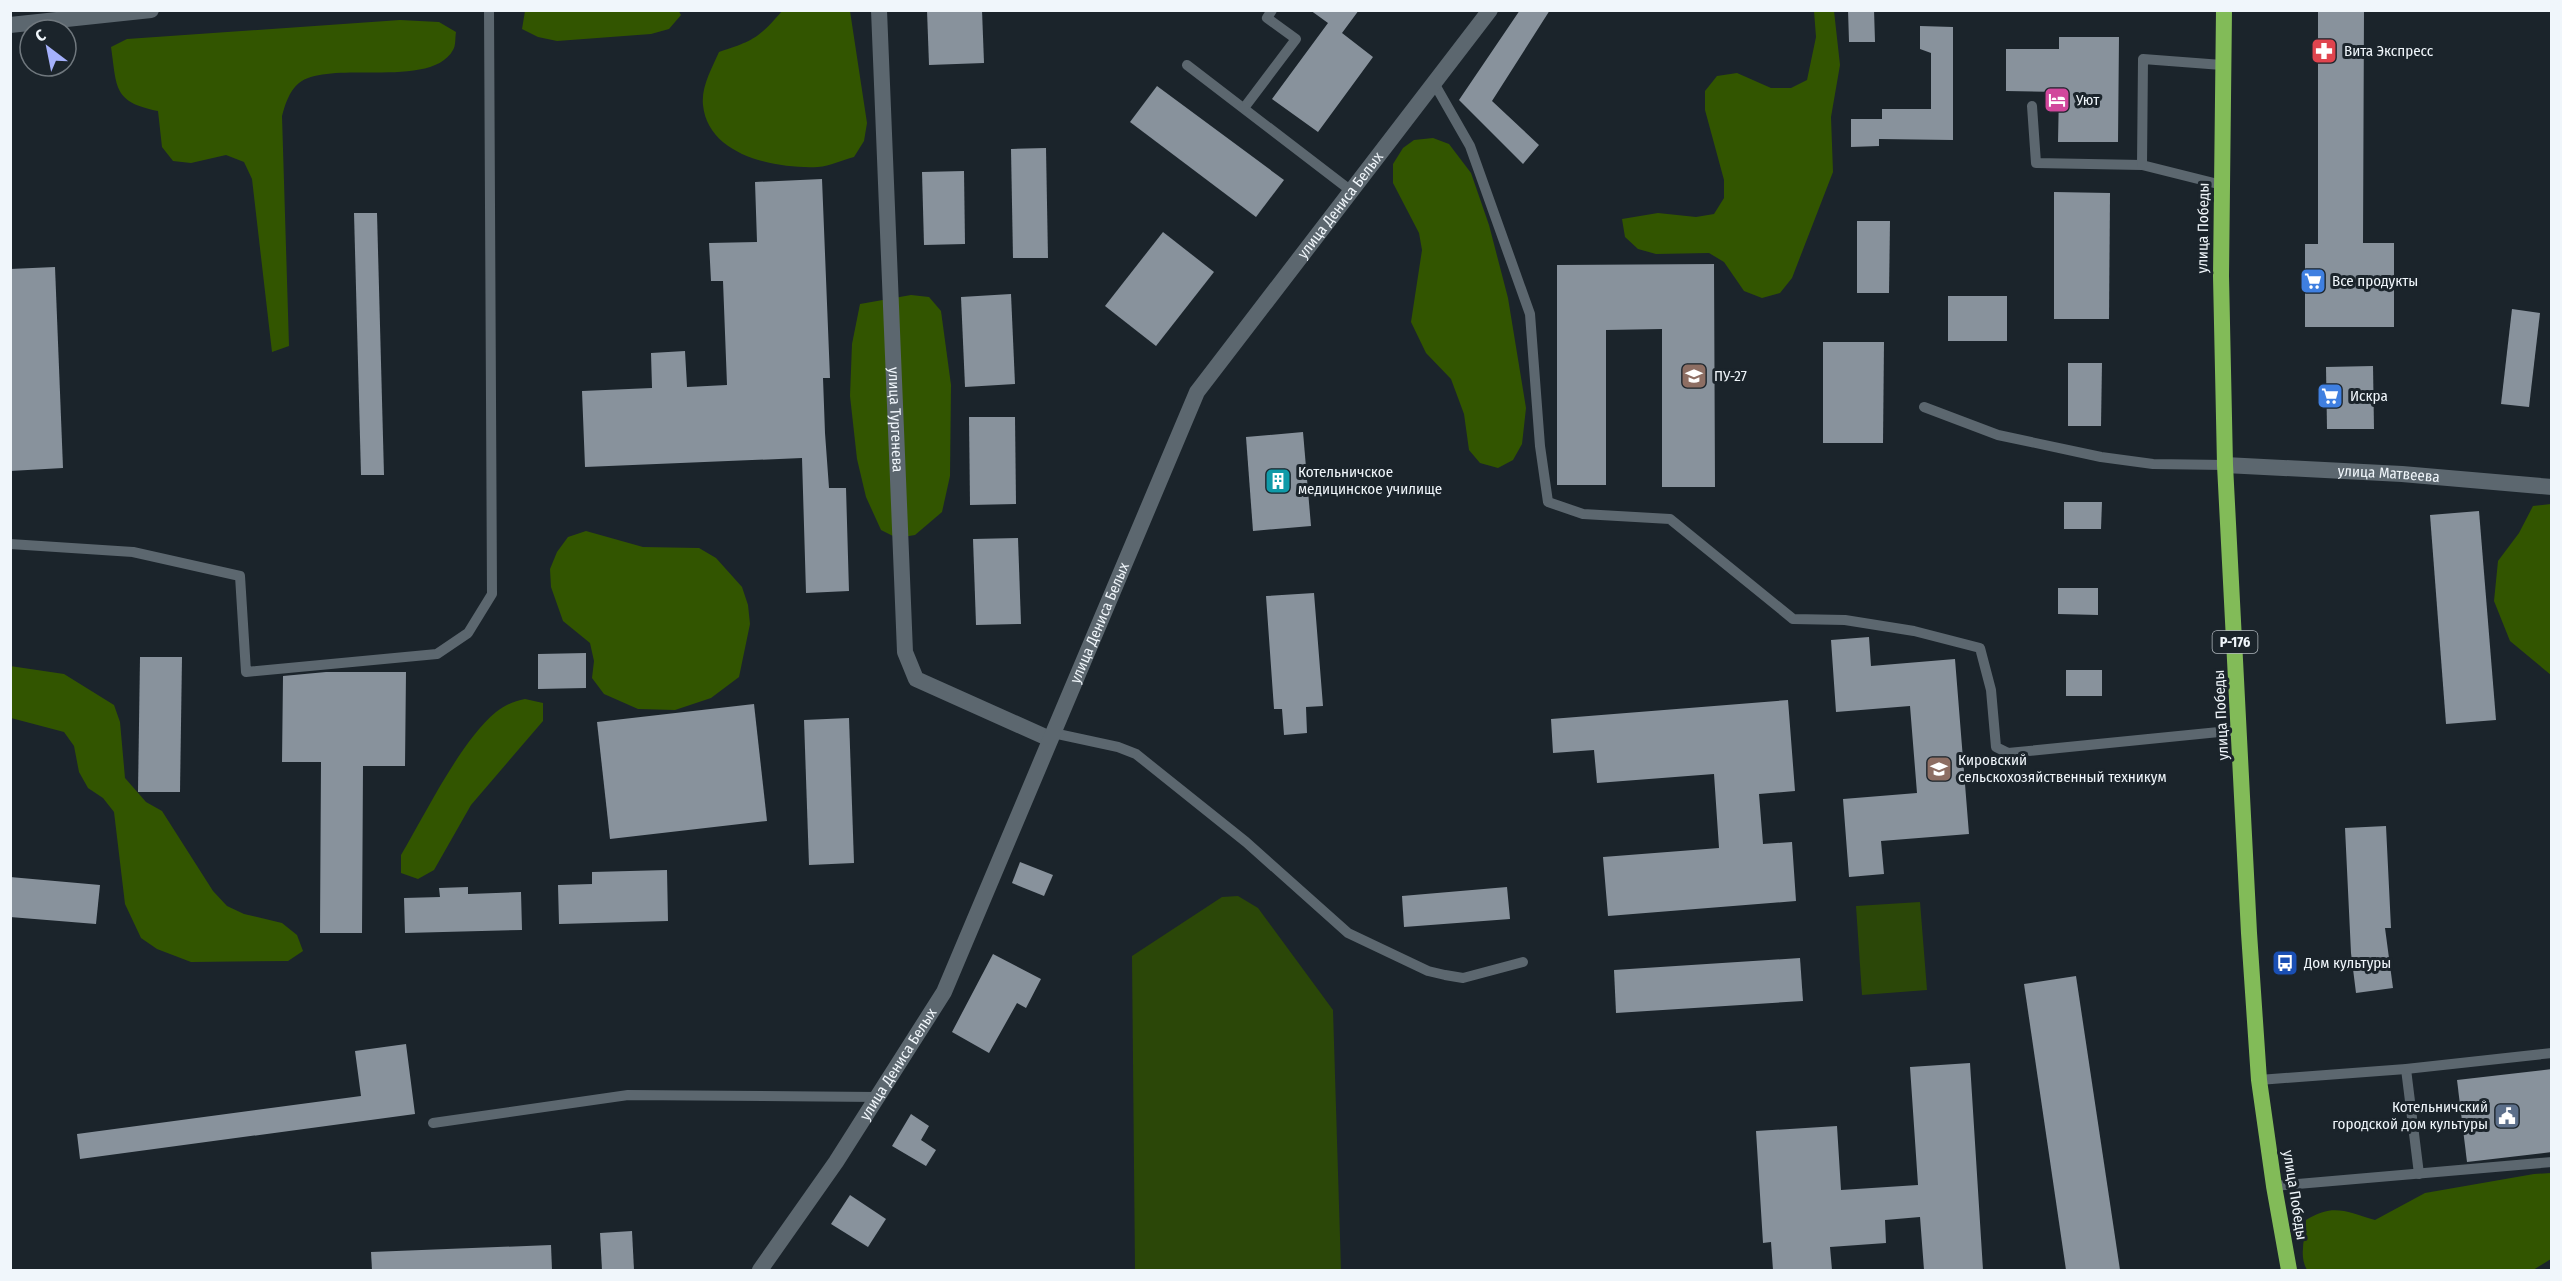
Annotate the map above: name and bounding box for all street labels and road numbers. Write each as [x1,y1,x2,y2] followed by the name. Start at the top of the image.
[1294,148,1387,262] street label: улица Дениса Белых
[2193,183,2213,273] street label: улица Победы
[884,367,907,473] street label: улица Тургенева
[2337,462,2440,486] street label: улица Матвеева
[1066,559,1133,686] street label: улица Дениса Белых
[2212,631,2258,653] road number: Р-176
[2210,669,2232,761] street label: улица Победы
[856,1004,941,1124] street label: улица Дениса Белых
[2279,1149,2311,1241] street label: улица Победы

